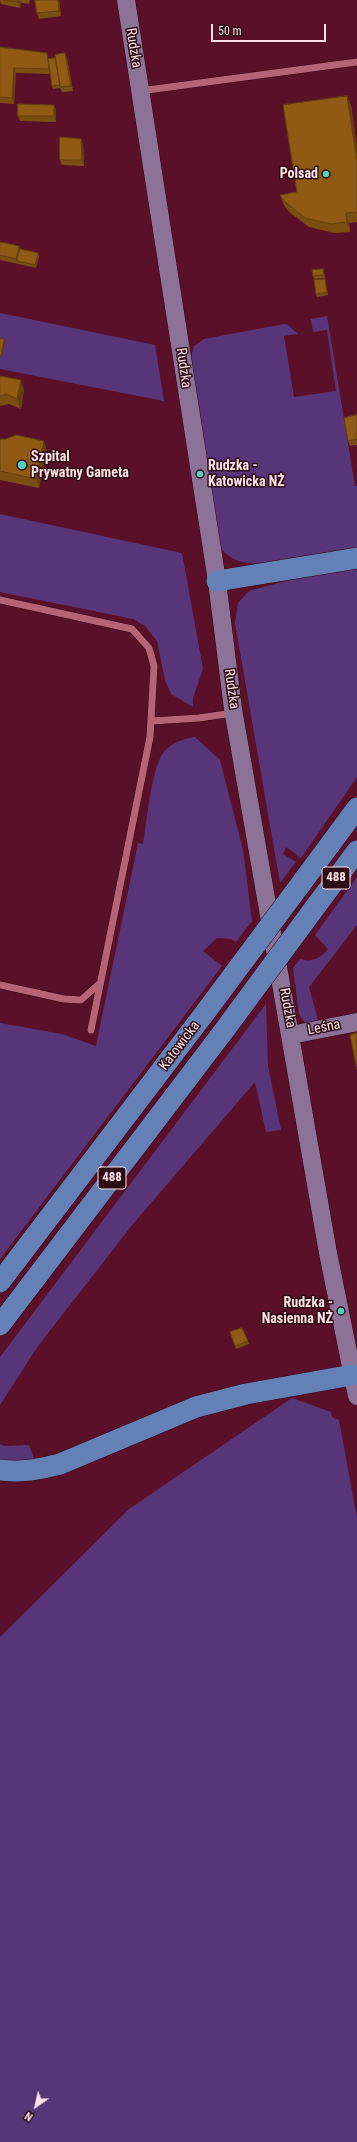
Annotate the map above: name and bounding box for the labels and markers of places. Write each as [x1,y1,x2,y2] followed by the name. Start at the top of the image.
[280,166,318,182] place label: Polsad
[321,169,331,179] marker: Polsad
[31,449,129,482] place label: Szpital Prywatny Gameta
[208,458,285,490] place label: Rudzka - Katowicka NŻ
[16,459,28,471] marker: Szpital Prywatny Gameta
[195,469,205,479] marker: Rudzka - Katowicka NŻ
[262,1295,333,1328] place label: Rudzka - Nasienna NŻ
[336,1306,346,1316] marker: Rudzka - Nasienna NŻ

